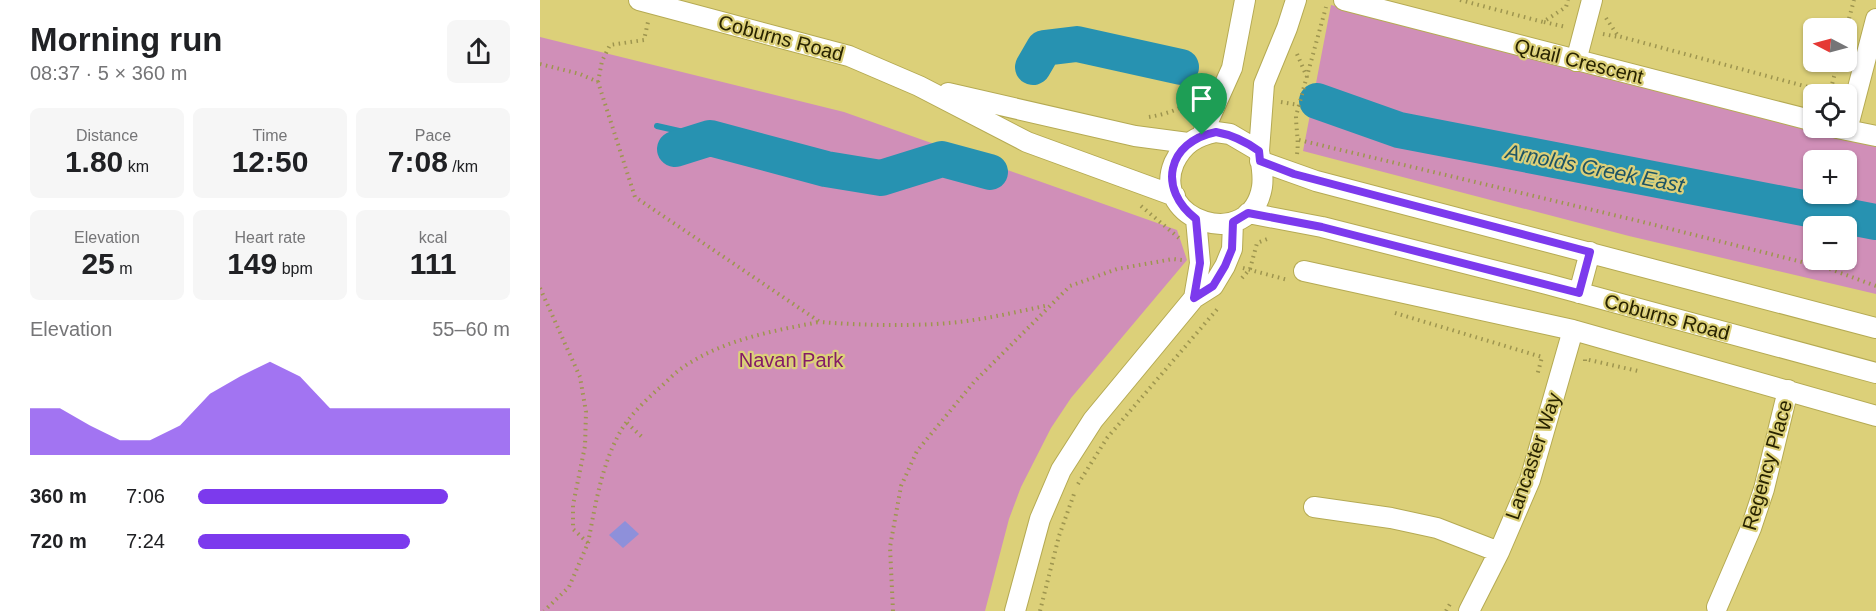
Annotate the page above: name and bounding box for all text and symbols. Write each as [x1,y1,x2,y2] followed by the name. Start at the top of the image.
[716,11,846,65] street label: Coburns Road
[1803,18,1857,72] north arrow
[1803,18,1857,270] map controls
[447,20,510,83] button: share
[30,21,222,58] text: Morning run
[1512,34,1646,88] street label: Quail Crescent
[30,62,187,84] text: 08:37 · 5 × 360 m
[1176,73,1227,135] pin
[1185,82,1218,115] icon: arrive
[1803,84,1857,138] button: locate
[76,127,138,144] text: Distance
[253,127,287,144] text: Time
[415,127,451,144] text: Pace
[1502,139,1687,197] water label: Arnolds Creek East
[65,145,123,178] text: 1.80
[232,145,308,178] text: 12:50
[388,145,448,178] text: 7:08
[1803,150,1857,204] button: +
[123,158,149,175] text: km
[448,158,478,175] text: /km
[1803,216,1857,270] button: −
[74,229,140,246] text: Elevation
[234,229,306,246] text: Heart rate
[419,229,447,246] text: kcal
[81,247,115,280] text: 25
[227,247,277,280] text: 149
[410,247,456,280] text: 111
[115,260,133,277] text: m
[277,260,313,277] text: bpm
[1602,290,1732,344] street label: Coburns Road
[30,318,112,340] text: Elevation
[432,318,510,340] text: 55–60 m
[739,349,844,371] park label: Navan Park
[1501,390,1565,522] street label: Lancaster Way
[1738,397,1796,533] street label: Regency Place
[30,485,87,507] text: 360 m
[126,485,165,507] text: 7:06
[30,530,87,552] text: 720 m
[126,530,165,552] text: 7:24

